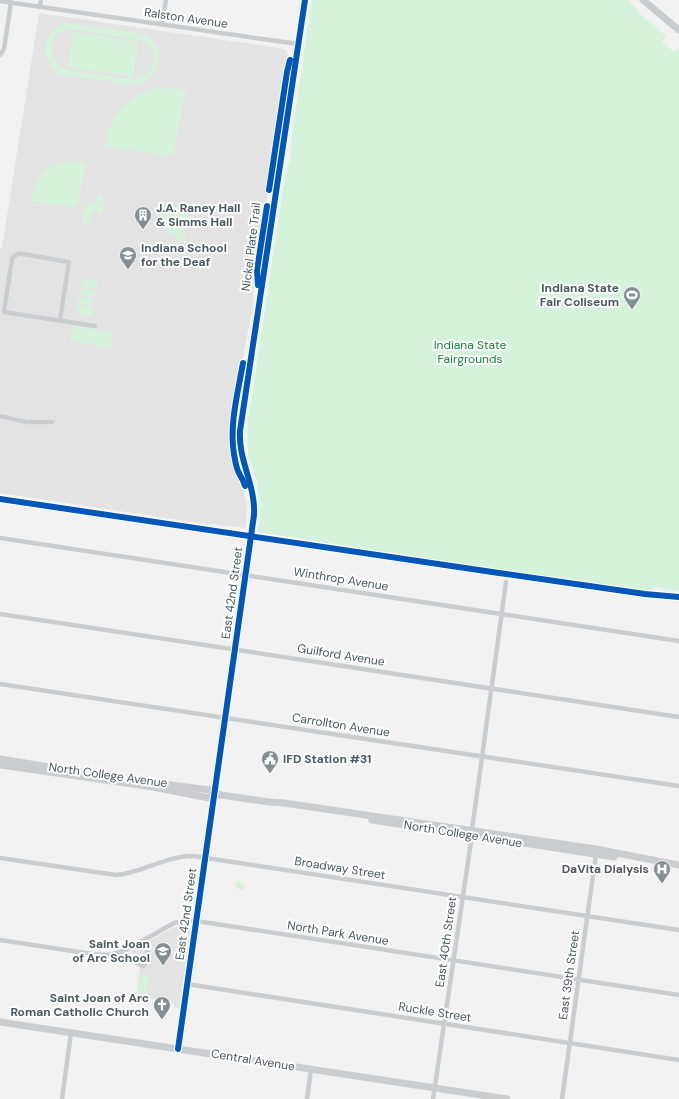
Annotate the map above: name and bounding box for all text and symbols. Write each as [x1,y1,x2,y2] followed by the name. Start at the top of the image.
[143,4,229,32] street label: Ralston Avenue
[156,200,240,230] place label: J.A. Raney Hall & Simms Hall
[238,202,264,292] street label: Nickel Plate Trail
[133,205,153,230] building icon: J.A. Raney Hall & Simms Hall
[141,240,227,270] place label: Indiana School for the Deaf
[118,245,138,270] school or university icon: Indiana School for the Deaf
[540,280,619,310] place label: Indiana State Fair Coliseum
[622,285,642,310] sports icon: Indiana State Fair Coliseum
[434,337,506,367] park label: Indiana State Fairgrounds
[218,546,246,640] street label: East 42nd Street
[292,564,390,594] street label: Winthrop Avenue
[296,640,386,670] street label: Guilford Avenue
[291,709,391,741] street label: Carrollton Avenue
[260,749,280,774] public building icon: IFD Station #31
[283,751,371,767] place label: IFD Station #31
[48,759,169,791] street label: North College Avenue
[403,817,524,851] street label: North College Avenue
[293,853,387,883] street label: Broadway Street
[652,859,672,884] hospital icon: DaVita Dialysis
[562,861,649,877] place label: DaVita Dialysis
[172,867,200,961] street label: East 42nd Street
[432,895,460,988] street label: East 40th Street
[286,917,390,949] street label: North Park Avenue
[555,929,583,1021] street label: East 39th Street
[72,936,150,966] place label: Saint Joan of Arc School
[153,941,173,966] school or university icon: Saint Joan of Arc School
[10,990,149,1020] place label: Saint Joan of Arc Roman Catholic Church
[152,995,172,1020] church icon: Saint Joan of Arc Roman Catholic Church
[397,998,473,1026] street label: Ruckle Street
[210,1045,296,1075] street label: Central Avenue

